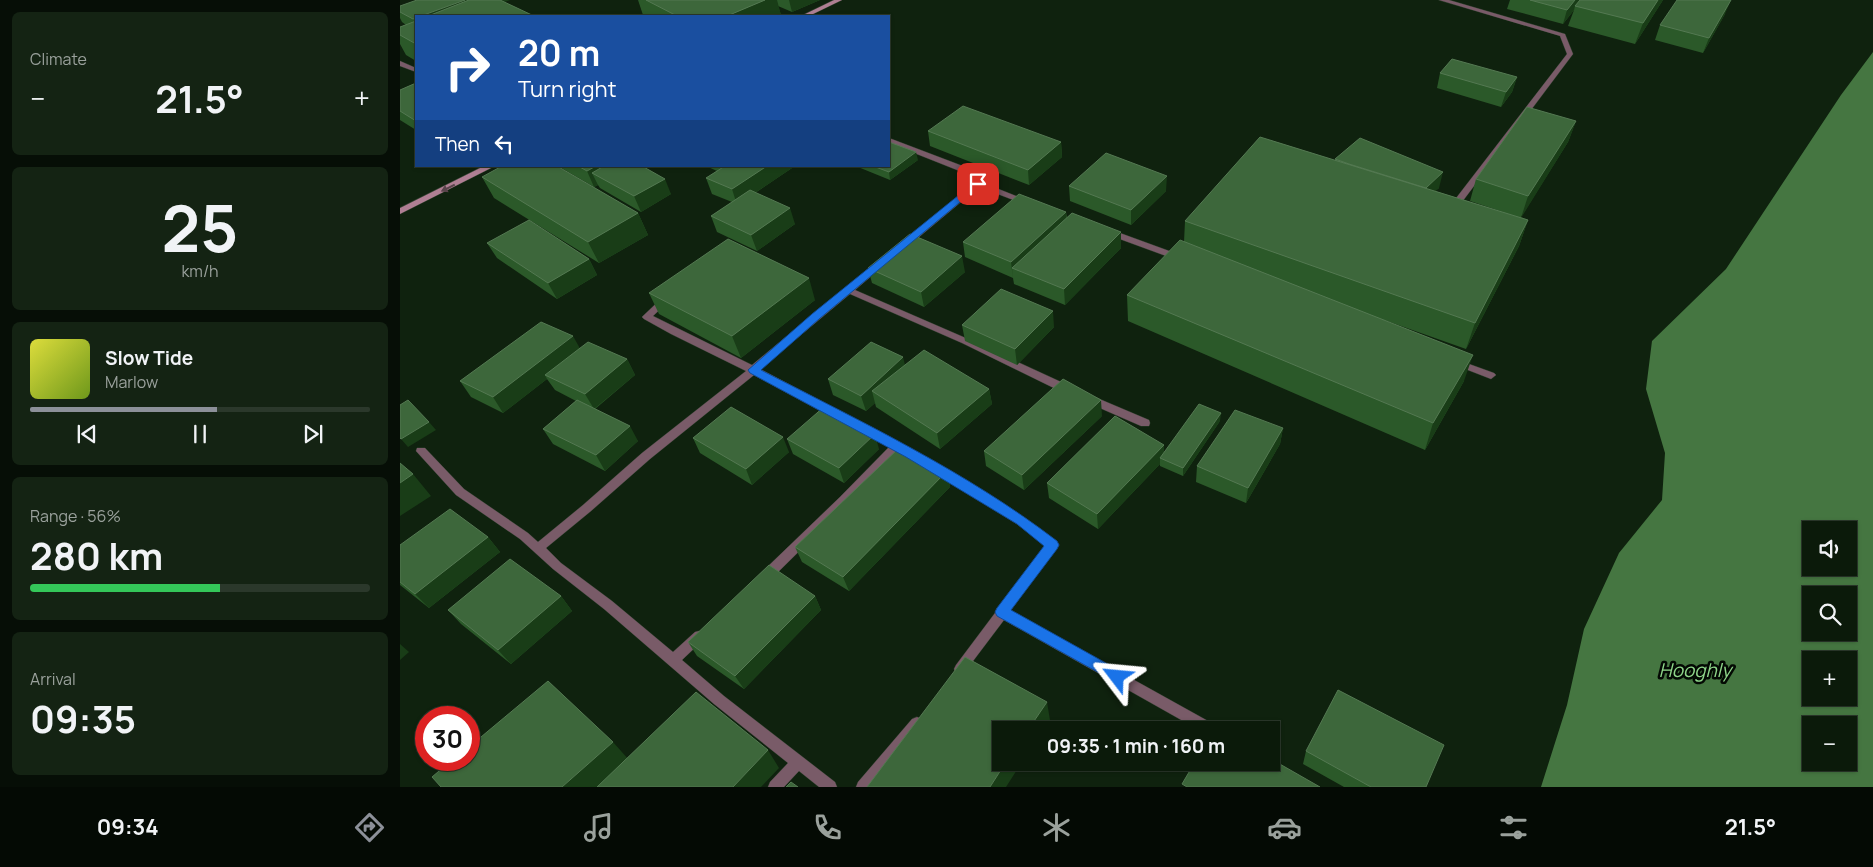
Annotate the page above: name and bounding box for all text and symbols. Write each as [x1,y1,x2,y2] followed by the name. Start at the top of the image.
[518,29,600,77] text: 20 m
[435,35,500,100] icon: right
[30,48,87,70] text: Climate
[155,72,244,124] text: 21.5°
[518,74,616,104] text: Turn right
[30,79,45,117] text: −
[354,79,370,117] text: +
[490,130,518,158] icon: left
[435,131,480,157] text: Then
[957,163,999,205] pin
[964,170,992,198] icon: arrive
[162,183,238,272] text: 25
[441,184,455,192] one-way arrow
[181,260,219,282] text: km/h
[105,345,193,371] text: Slow Tide
[105,371,158,393] text: Marlow
[73,420,101,448] icon: previous
[186,420,214,448] icon: pause
[299,420,327,448] icon: next
[30,505,121,527] text: Range · 56%
[1802,521,1857,771] map controls
[1802,521,1857,576] button: sound
[30,529,163,581] text: 280 km
[1802,586,1857,641] button: search
[1090,650,1142,702] position arrow
[1802,651,1857,706] button: +
[1659,657,1734,683] water label: Hooghly
[30,668,76,690] text: Arrival
[30,692,136,744] text: 09:35
[415,706,480,771] speed limit sign: 30
[1802,716,1857,771] button: −
[1047,733,1225,759] text: 09:35 · 1 min · 160 m
[352,810,387,845] icon: directions
[581,810,616,845] icon: music
[810,810,845,845] icon: phone
[1039,810,1074,845] icon: climate
[1267,810,1302,845] icon: car
[1496,810,1531,845] icon: filters
[97,812,159,842] text: 09:34
[1725,812,1776,842] text: 21.5°

